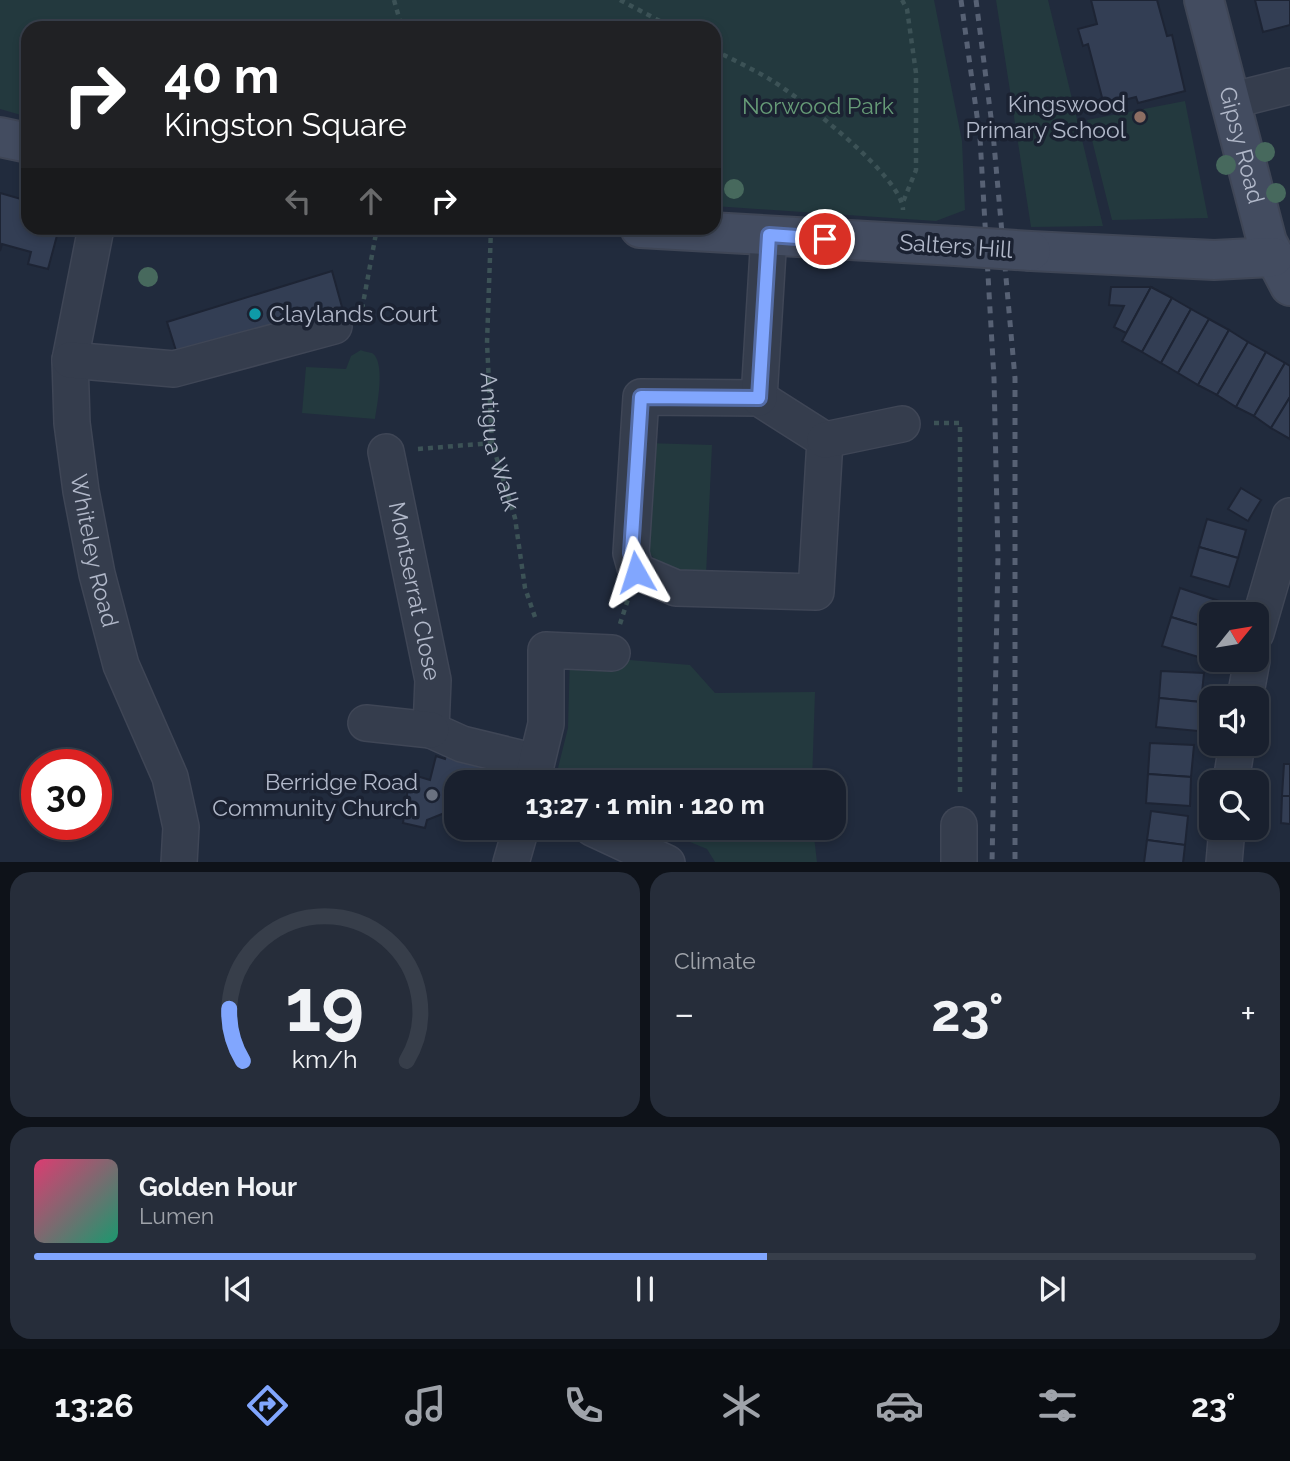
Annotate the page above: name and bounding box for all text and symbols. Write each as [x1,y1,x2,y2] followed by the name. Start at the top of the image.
[164,47,279,104] text: 40 m
[49,49,140,140] icon: right
[1214,84,1270,206] street label: Gipsy Road
[966,90,1127,143] place label: Kingswood Primary School
[742,92,894,119] park label: Norwood Park
[164,106,407,143] text: Kingston Square
[1132,109,1148,125] marker: Kingswood Primary School
[279,182,317,220] icon: left
[352,182,390,220] icon: ahead
[425,182,463,220] icon: right
[795,209,855,269] pin
[806,220,844,258] icon: arrive
[899,228,1014,263] street label: Salters Hill
[269,300,438,327] place label: Claylands Court
[247,306,263,322] marker: Claylands Court
[475,372,526,514] street label: Antigua Walk
[66,472,124,630] street label: Whiteley Road
[384,499,447,683] street label: Montserrat Close
[599,535,673,609] position arrow
[1199,602,1269,672] north arrow
[1199,602,1269,840] map controls
[1199,686,1269,756] button: sound
[21,749,112,840] speed limit sign: 30
[212,768,418,821] place label: Berridge Road Community Church
[1199,770,1269,840] button: search
[424,787,440,803] marker: Berridge Road Community Church
[525,790,765,820] text: 13:27 · 1 min · 120 m
[674,947,756,974] text: Climate
[286,963,364,1048] text: 19
[931,982,1004,1043] text: 23°
[674,991,694,1036] text: −
[1240,991,1256,1036] text: +
[292,1043,358,1073] text: km/h
[139,1172,297,1202] text: Golden Hour
[139,1202,214,1229] text: Lumen
[219,1270,257,1308] icon: previous
[626,1270,664,1308] icon: pause
[1033,1270,1071,1308] icon: next
[243,1381,292,1430] icon: directions
[401,1381,450,1430] icon: music
[559,1381,608,1430] icon: phone
[717,1381,766,1430] icon: climate
[875,1381,924,1430] icon: car
[1033,1381,1082,1430] icon: filters
[55,1387,134,1424] text: 13:26
[1191,1387,1235,1424] text: 23°

